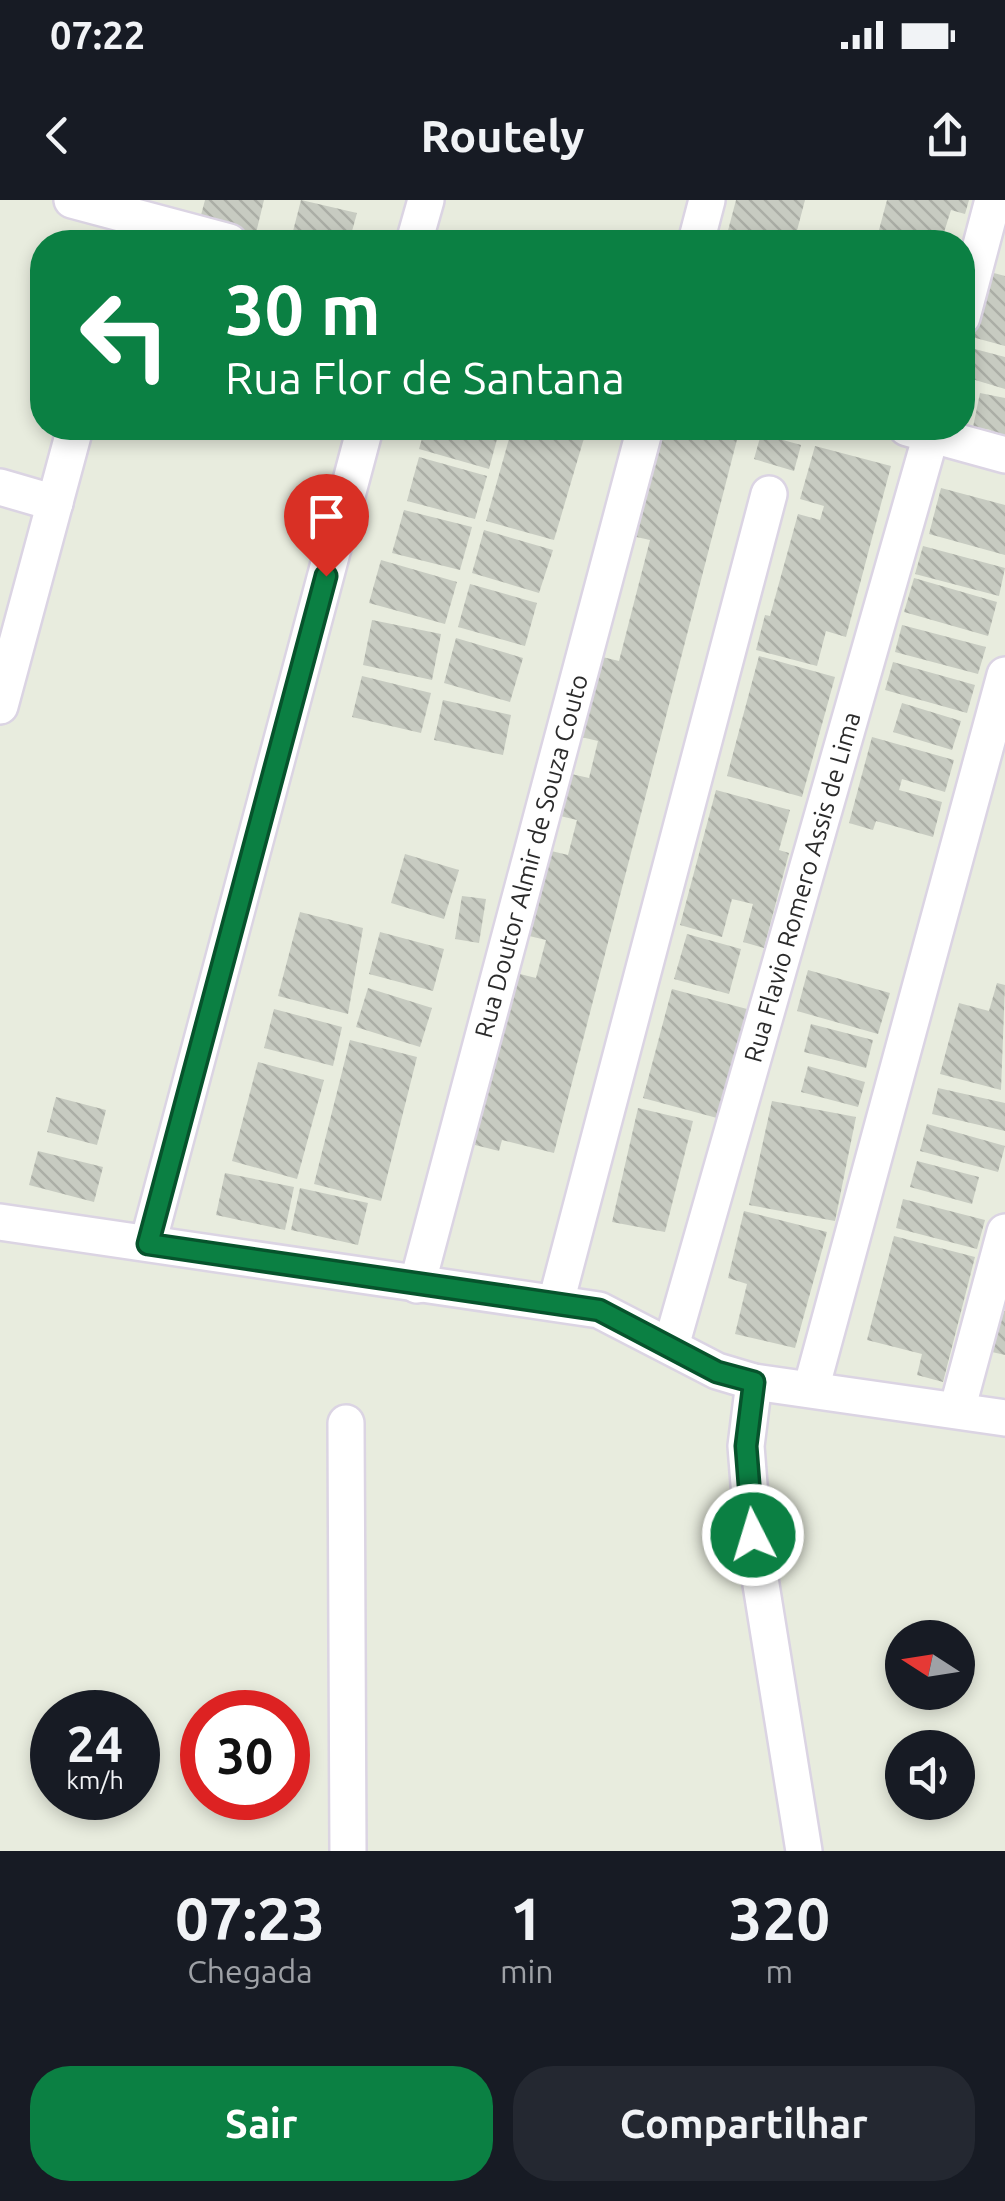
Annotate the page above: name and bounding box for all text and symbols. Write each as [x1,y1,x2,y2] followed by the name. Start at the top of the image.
[50,14,145,56] text: 07:22
[30,108,85,163] icon: back
[920,108,975,163] icon: share
[421,110,584,161] text: Routely
[60,270,190,400] icon: left
[225,270,381,348] text: 30 m
[225,352,625,403] text: Rua Flor de Santana
[284,474,369,577] pin
[299,489,354,544] icon: arrive
[469,671,593,1041] street label: Rua Doutor Almir de Souza Couto
[738,709,866,1065] street label: Rua Flavio Romero Assis de Lima
[701,1483,805,1587] position arrow
[885,1620,975,1710] north arrow
[885,1620,975,1820] map controls
[180,1690,310,1820] speed limit sign: 30
[67,1715,123,1771] text: 24
[885,1730,975,1820] button: sound
[66,1766,124,1794] text: km/h
[175,1884,325,1951] text: 07:23
[510,1884,544,1951] text: 1
[729,1884,830,1951] text: 320
[187,1953,313,1989] text: Chegada
[500,1953,554,1989] text: min
[765,1953,793,1989] text: m
[30,2066,493,2181] button: Sair
[513,2066,975,2181] button: Compartilhar

